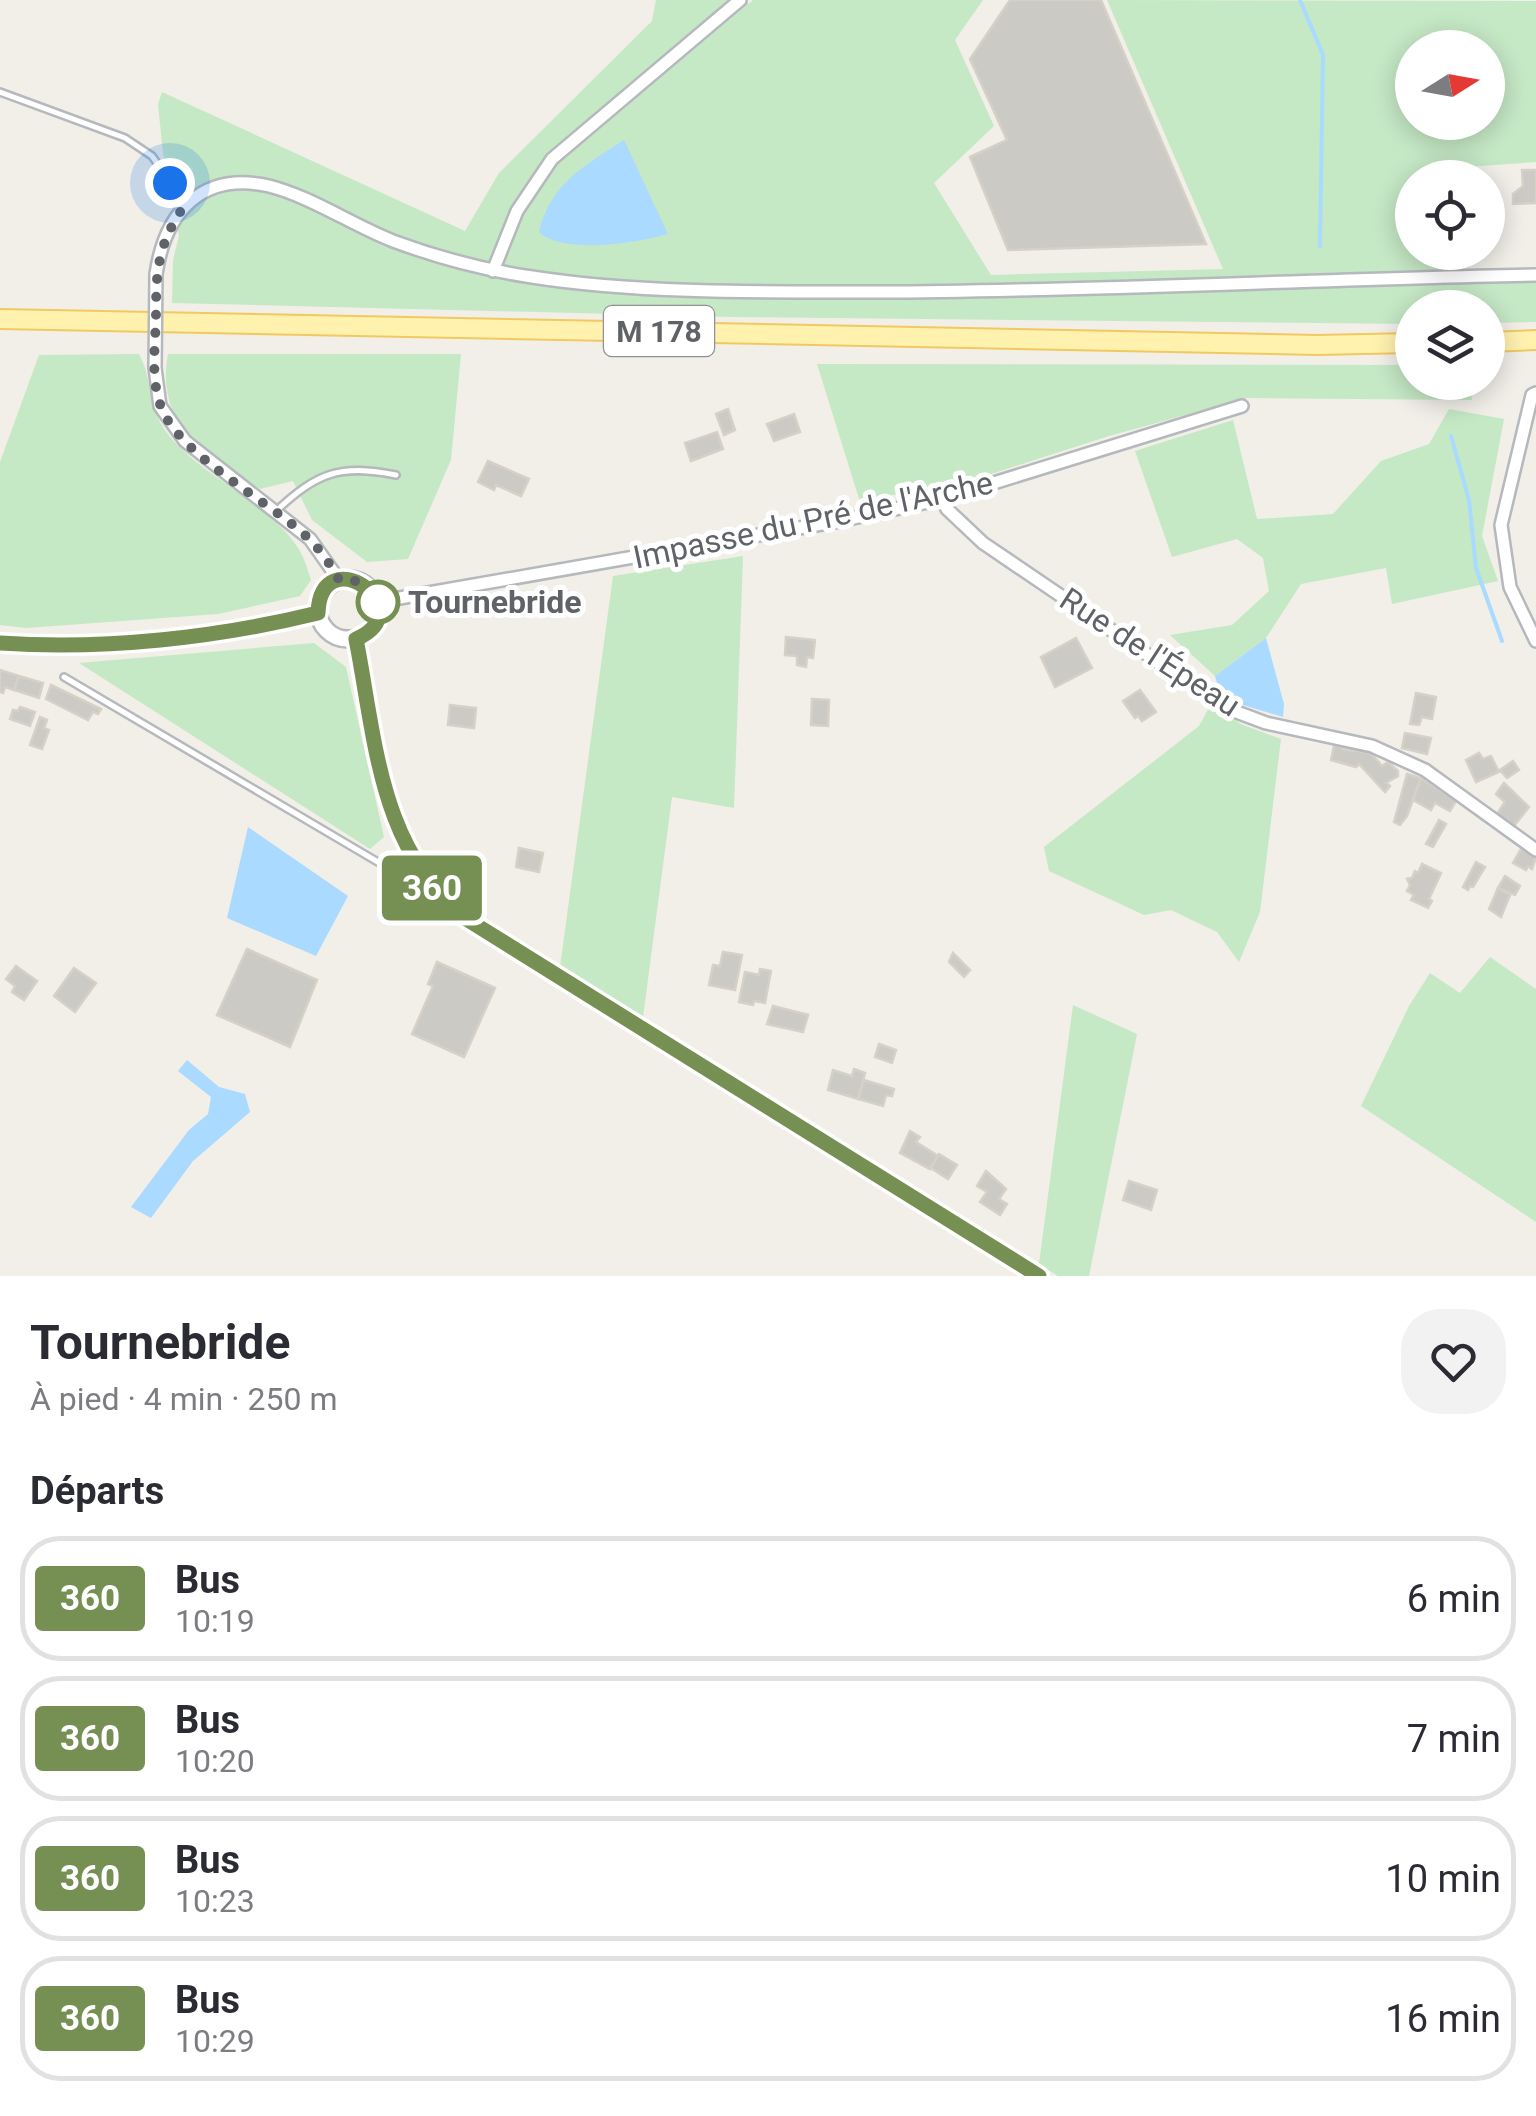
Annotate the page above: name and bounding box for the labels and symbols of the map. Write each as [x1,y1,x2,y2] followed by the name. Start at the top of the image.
[1395,30,1505,140] north arrow
[145,158,195,208] your location
[604,306,714,356] road number: M 178
[630,463,996,577] street label: Impasse du Pré de l'Arche
[1053,580,1247,724] street label: Rue de l'Épeau
[357,581,399,623] marker: Tournebride
[408,583,582,621] place label: Tournebride
[374,856,490,920] line badge: 360

